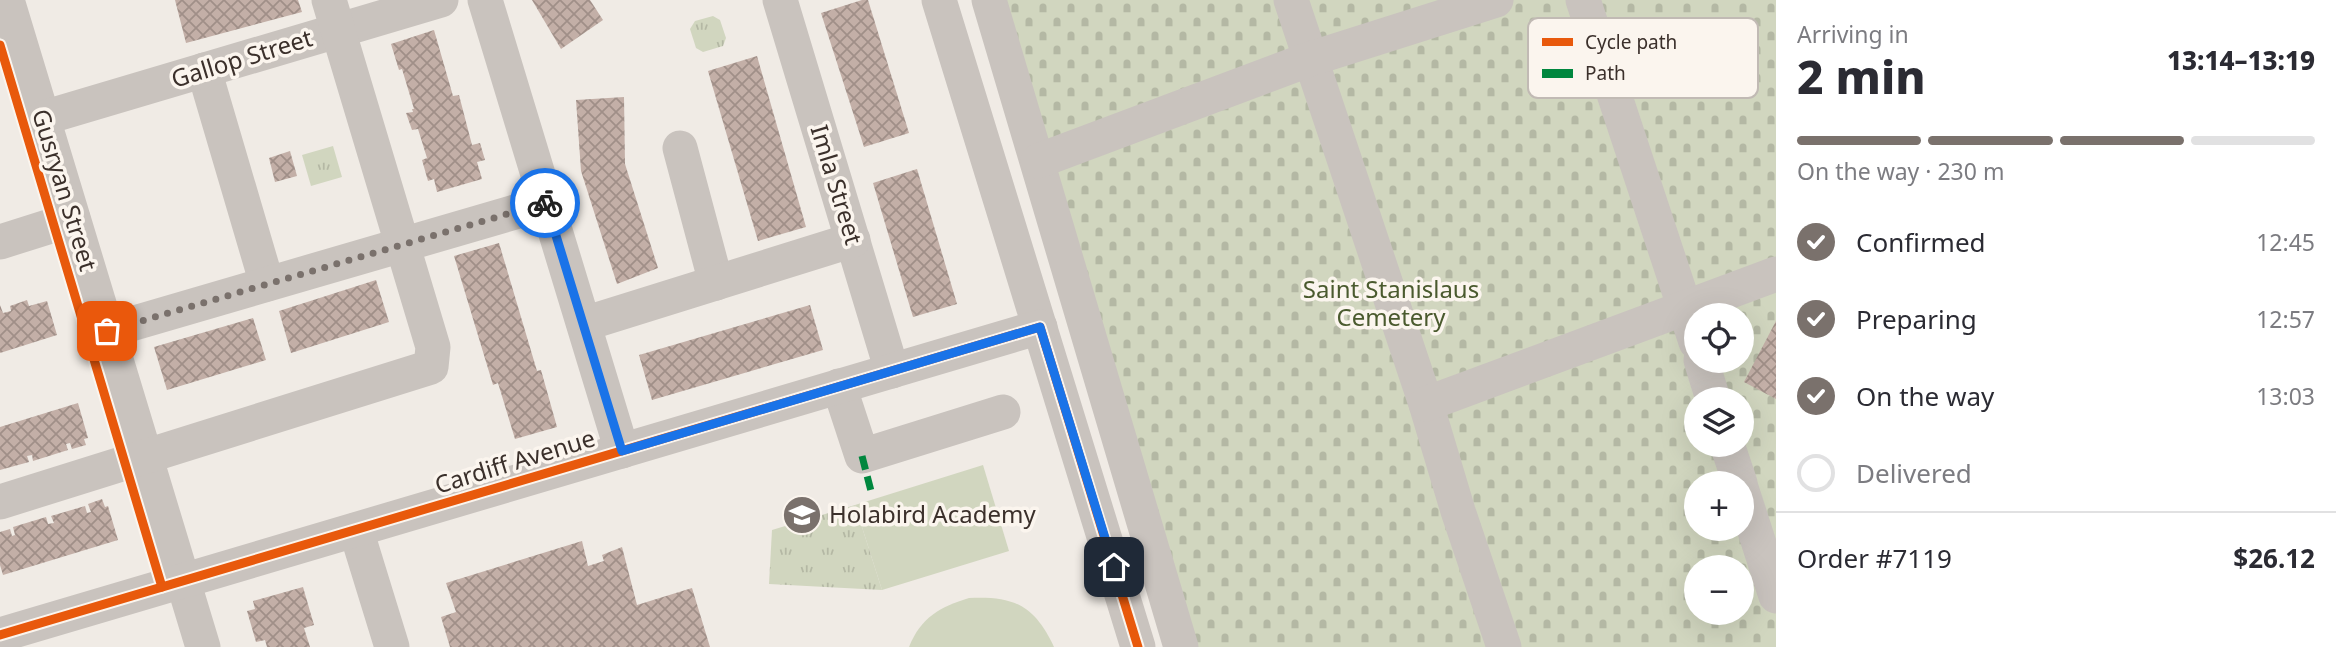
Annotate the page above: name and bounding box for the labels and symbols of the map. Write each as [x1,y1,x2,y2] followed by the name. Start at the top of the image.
[1528,18,1758,98] legend
[167,20,316,95] street label: Gallop Street
[1585,29,1677,55] text: Cycle path
[1585,60,1626,86] text: Path
[25,105,106,275] street label: Gusryan Street
[804,121,871,249] street label: Imla Street
[510,168,580,238] courier
[1303,272,1479,333] park label: Saint Stanislaus Cemetery
[77,301,137,361] pin
[430,421,599,501] street label: Cardiff Avenue
[781,494,823,536] school or university icon: Holabird Academy
[829,497,1036,530] place label: Holabird Academy
[1084,537,1144,597] pin

